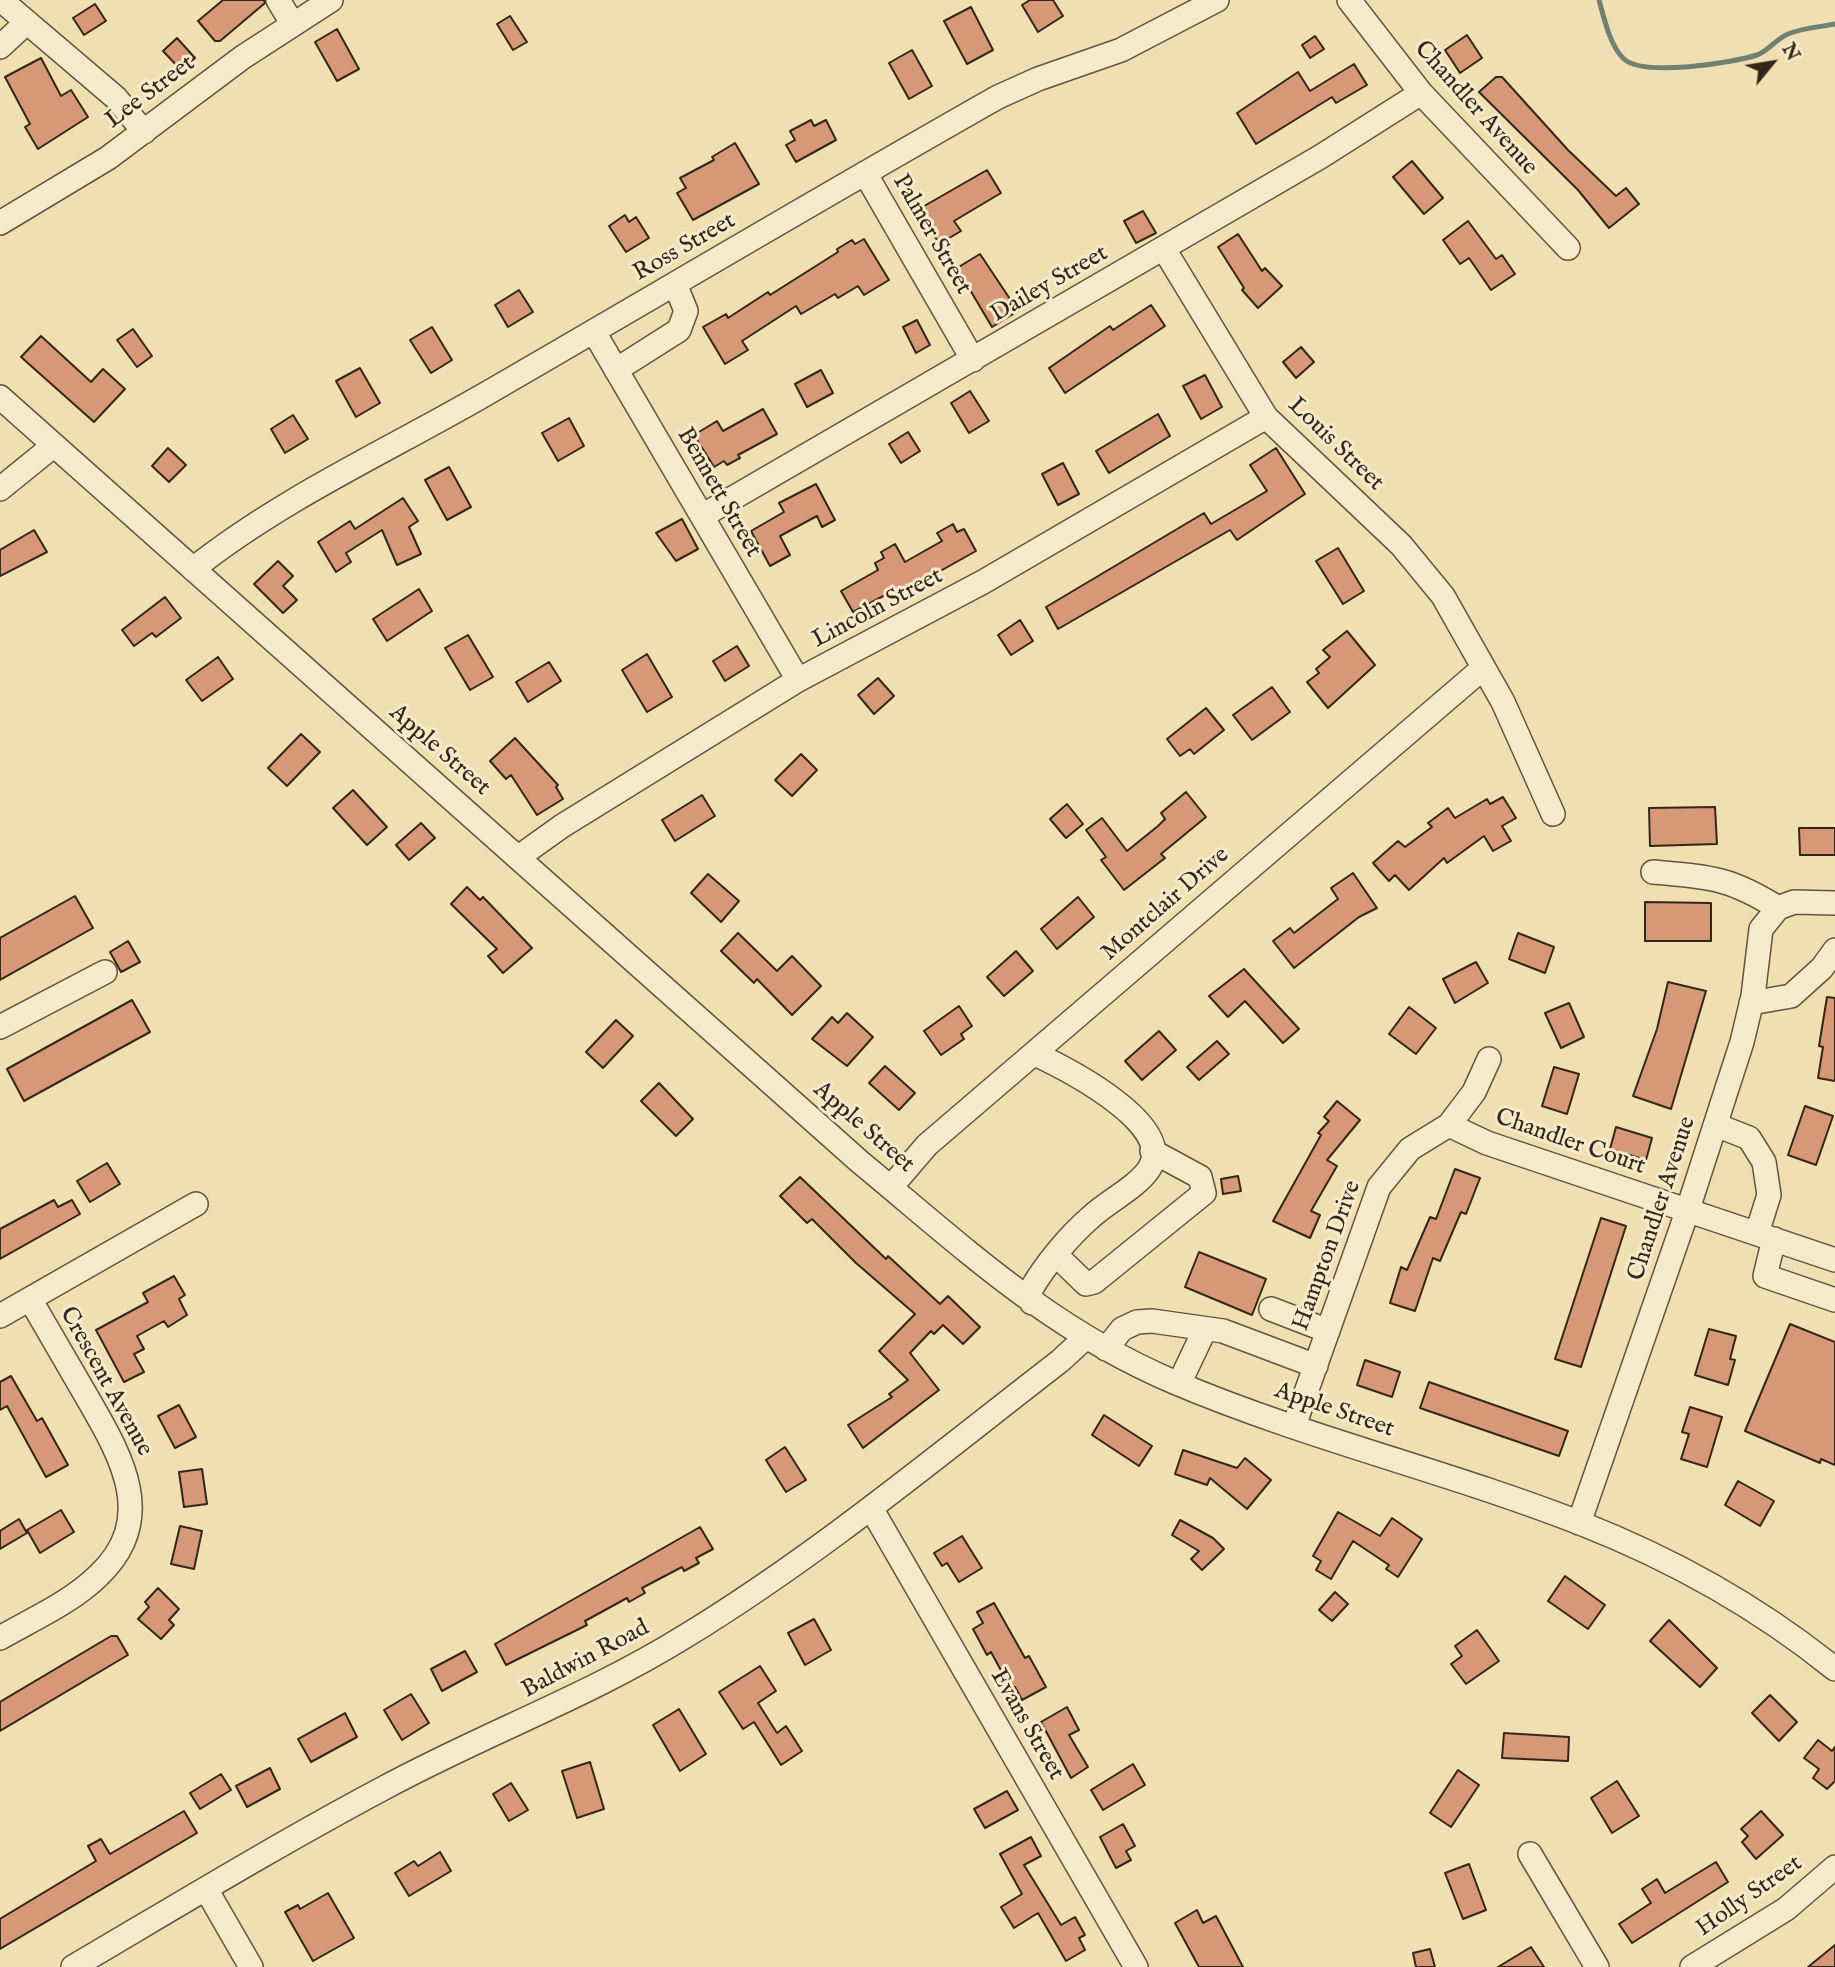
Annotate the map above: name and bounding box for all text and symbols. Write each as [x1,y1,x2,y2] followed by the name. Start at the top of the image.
[1737,28,1807,98] north arrow
[1407,36,1543,182] street label: Chandler Avenue
[1776,39,1805,66] text: N
[101,50,201,136] street label: Lee Street
[885,170,977,300] street label: Palmer Street
[629,207,741,289] street label: Ross Street
[986,240,1114,330] street label: Dailey Street
[1281,392,1389,498] street label: Louis Street
[669,423,767,563] street label: Bennett Street
[808,563,948,655] street label: Lincoln Street
[383,699,495,803] street label: Apple Street
[1096,842,1236,968] street label: Montclair Drive
[807,1076,919,1180] street label: Apple Street
[1491,1104,1649,1182] street label: Chandler Court
[1623,1113,1703,1285] street label: Chandler Avenue
[1288,1177,1368,1335] street label: Hampton Drive
[52,1302,158,1462] street label: Crescent Avenue
[1270,1377,1398,1445] street label: Apple Street
[518,1614,654,1706] street label: Baldwin Road
[983,1664,1069,1786] street label: Evans Street
[1692,1850,1808,1944] street label: Holly Street

